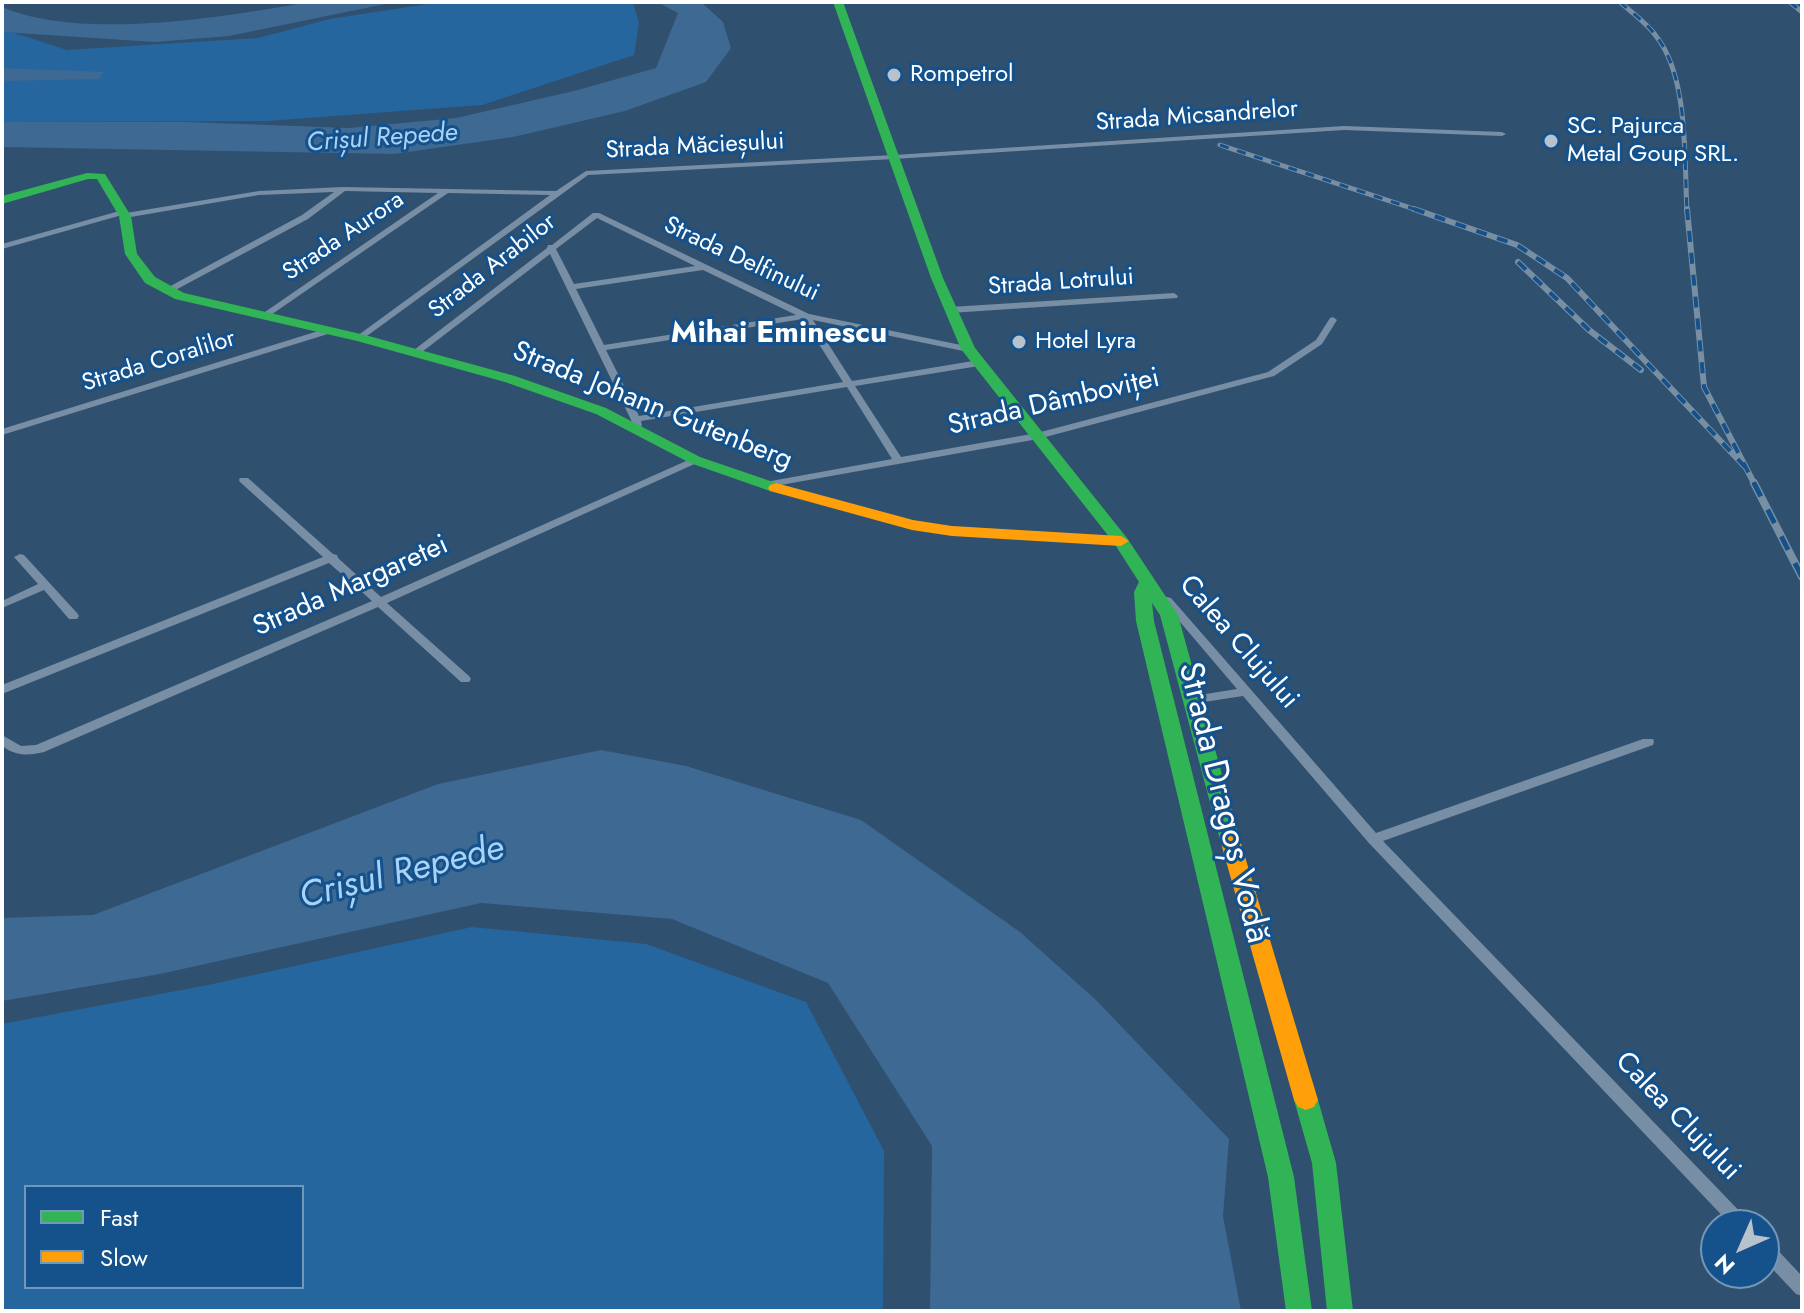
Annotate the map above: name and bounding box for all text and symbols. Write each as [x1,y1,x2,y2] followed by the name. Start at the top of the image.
[910,61,1014,89] place label: Rompetrol
[885,66,903,84] marker: Rompetrol
[1095,96,1299,138] street label: Strada Micsandrelor
[1567,113,1739,169] place label: SC. Pajurca Metal Goup SRL.
[305,118,459,160] water label: Crișul Repede
[605,128,785,166] street label: Strada Măcieșului
[1542,132,1560,150] marker: SC. Pajurca Metal Goup SRL.
[278,186,410,288] street label: Strada Aurora
[424,208,562,326] street label: Strada Arabilor
[659,211,823,309] street label: Strada Delfinului
[987,264,1135,302] street label: Strada Lotrului
[671,317,887,353] district label: Mihai Eminescu
[79,325,239,399] street label: Strada Coralilor
[1035,328,1136,356] place label: Hotel Lyra
[1010,333,1028,351] marker: Hotel Lyra
[507,335,797,479] street label: Strada Johann Gutenberg
[945,362,1163,444] street label: Strada Dâmboviței
[248,529,454,645] street label: Strada Margaretei
[1171,569,1305,717] street label: Calea Clujului
[1167,658,1277,948] street label: Strada Dragoș Vodă
[295,828,509,920] water label: Crișul Repede
[1607,1046,1747,1188] street label: Calea Clujului
[24,1185,304,1289] legend
[100,1200,138,1235] text: Fast
[1700,1209,1780,1289] north arrow
[100,1240,148,1275] text: Slow
[1707,1247,1742,1282] text: N

